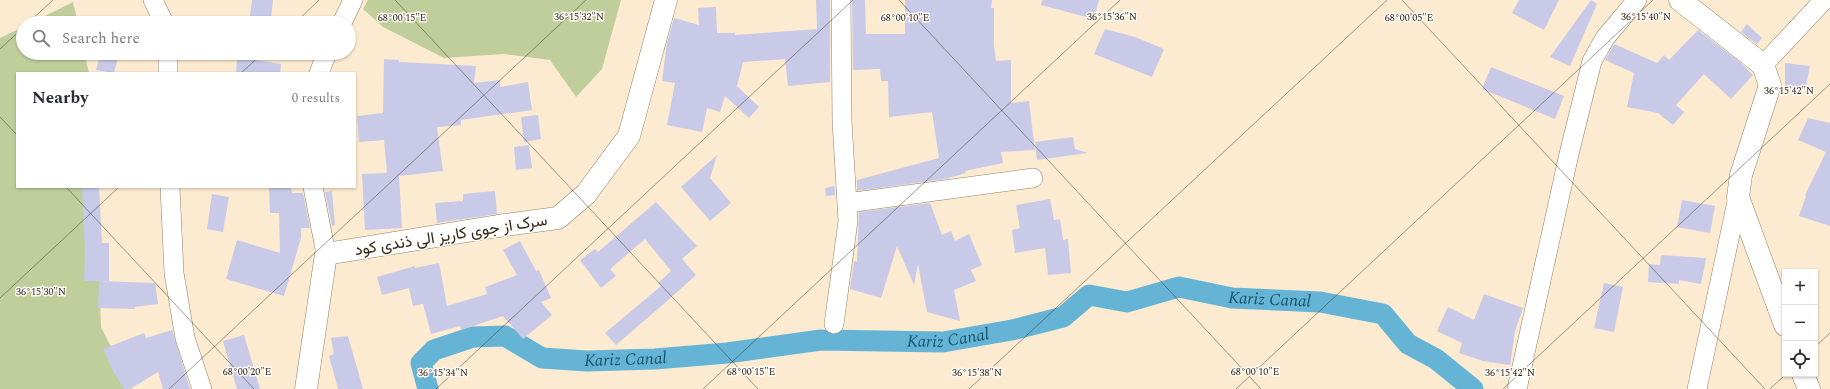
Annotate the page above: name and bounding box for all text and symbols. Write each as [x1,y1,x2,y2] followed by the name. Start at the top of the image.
[554,9,604,25] text: 36°15'32"N
[1087,9,1137,25] text: 36°15'36"N
[1621,9,1671,25] text: 36°15'40"N
[378,10,426,26] text: 68°00'15"E
[881,10,929,26] text: 68°00'10"E
[1385,10,1433,26] text: 68°00'05"E
[16,16,356,60] search box
[30,27,52,49] icon: search
[62,27,140,50] text: Search here
[1764,83,1814,99] text: 36°15'42"N
[32,85,88,111] text: Nearby
[292,88,340,108] text: 0 results
[353,208,549,262] street label: سرک از جوی کاریز الی ذندی کود
[1782,269,1818,377] map controls
[1782,269,1818,305] button: +
[16,284,66,300] text: 36°15'30"N
[1228,285,1312,315] water label: Kariz Canal
[1782,305,1818,341] button: −
[907,321,992,355] water label: Kariz Canal
[1782,341,1818,377] button: locate
[584,345,668,374] water label: Kariz Canal
[223,364,271,380] text: 68°00'20"E
[727,364,775,380] text: 68°00'15"E
[1231,364,1279,380] text: 68°00'10"E
[418,365,468,381] text: 36°15'34"N
[952,365,1002,381] text: 36°15'38"N
[1485,365,1535,381] text: 36°15'42"N

